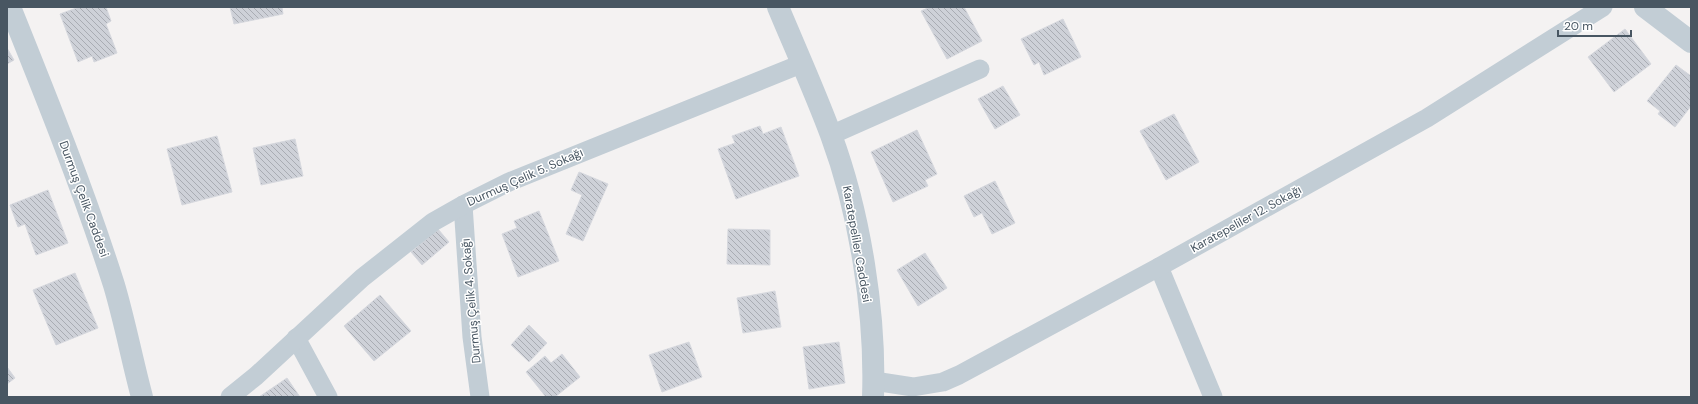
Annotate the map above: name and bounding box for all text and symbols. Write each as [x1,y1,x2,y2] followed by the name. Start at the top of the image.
[1558,12,1631,38] scale bar
[1564,18,1593,34] text: 20 m
[56,139,113,259] street label: Durmuş Çelik Caddesi
[464,144,586,210] street label: Durmuş Çelik 5. Sokağı
[1188,182,1304,256] street label: Karatepeliler 12. Sokağı
[839,184,875,304] street label: Karatepeliler Caddesi
[458,238,484,364] street label: Durmuş Çelik 4. Sokağı

